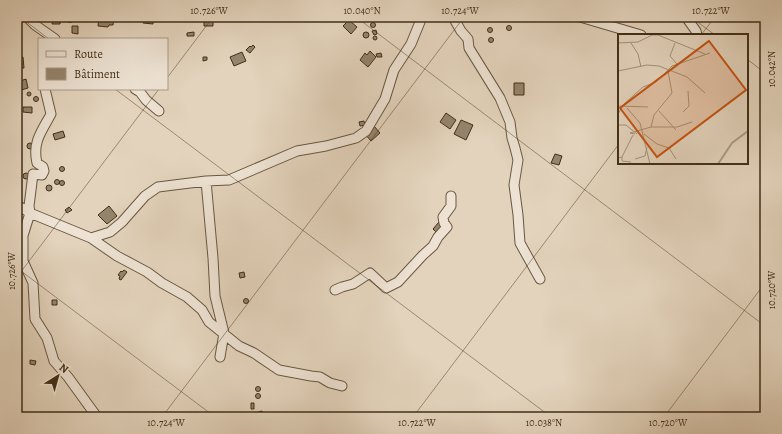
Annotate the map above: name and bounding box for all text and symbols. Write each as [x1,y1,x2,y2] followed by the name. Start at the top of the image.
[190,4,229,17] text: 10.726°W
[343,4,381,17] text: 10.040°N
[441,4,479,17] text: 10.724°W
[692,4,731,17] text: 10.722°W
[618,34,748,164] inset map
[38,38,168,90] legend
[74,46,103,62] text: Route
[765,51,778,87] text: 10.042°N
[74,66,120,82] text: Bâtiment
[5,251,18,290] text: 10.726°W
[765,270,778,309] text: 10.720°W
[38,356,78,396] north arrow
[56,360,71,377] text: N
[147,416,185,429] text: 10.724°W
[398,416,437,429] text: 10.722°W
[526,416,562,429] text: 10.038°N
[649,416,688,429] text: 10.720°W

